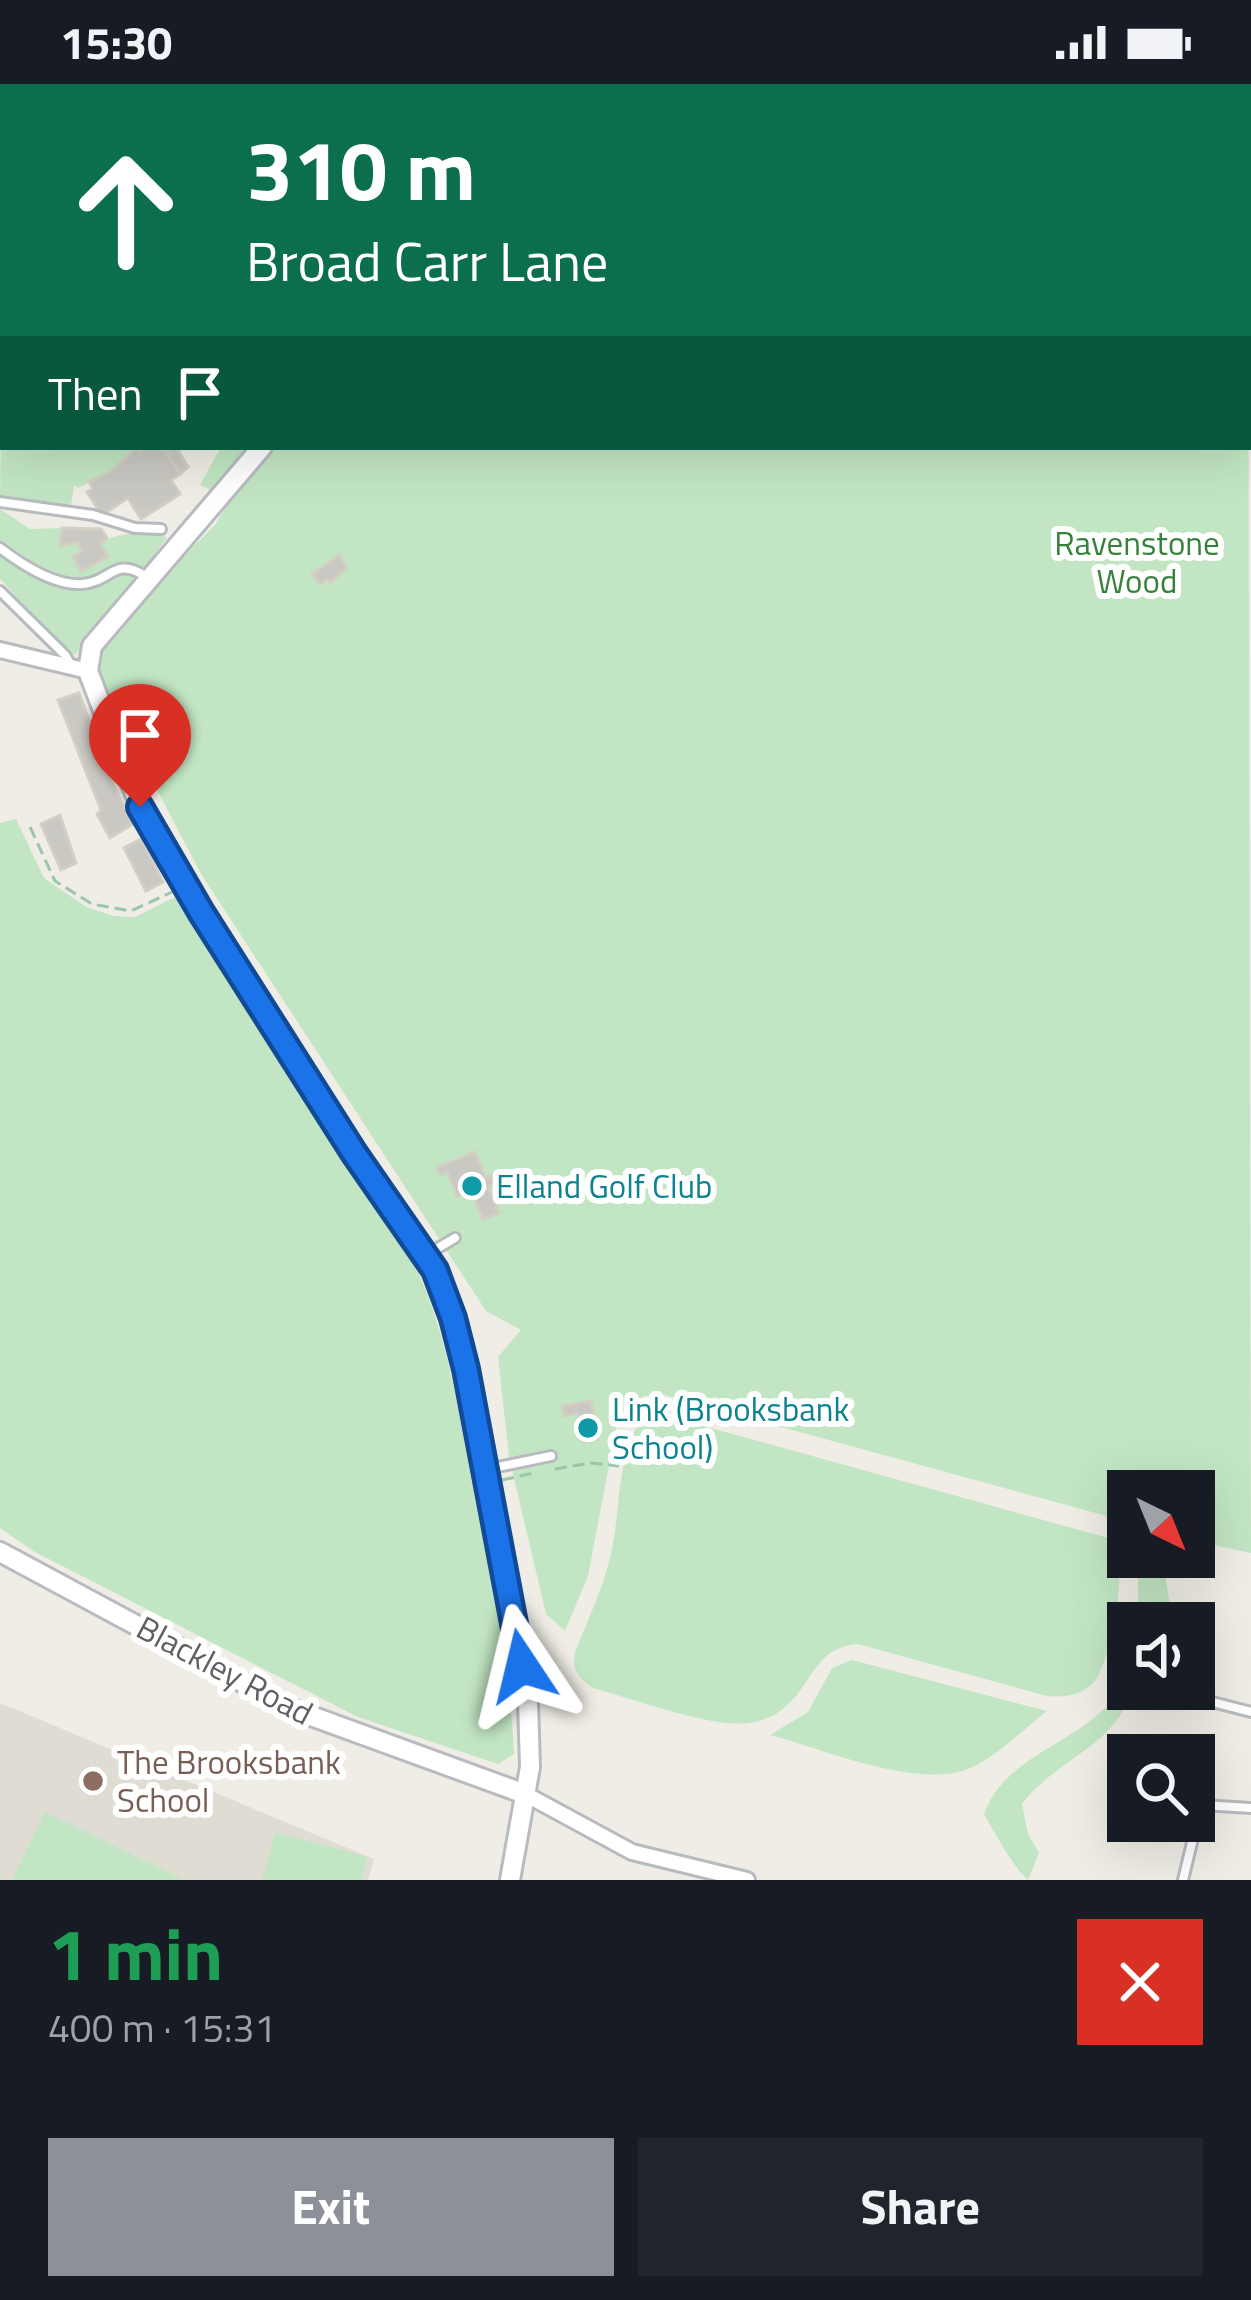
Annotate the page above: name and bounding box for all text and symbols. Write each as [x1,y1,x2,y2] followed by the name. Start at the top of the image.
[60,8,172,76] text: 15:30
[246,105,476,233] text: 310 m
[48,132,204,288] icon: ahead
[246,220,608,302] text: Broad Carr Lane
[48,359,143,427] text: Then
[167,360,233,426] icon: arrive
[1054,518,1220,606] park label: Ravenstone Wood
[89,684,191,807] pin
[107,702,173,768] icon: arrive
[496,1161,712,1211] place label: Elland Golf Club
[459,1173,485,1199] marker: Elland Golf Club
[612,1384,850,1472] place label: Link (Brooksbank School)
[575,1415,601,1441] marker: Link (Brooksbank School)
[1107,1470,1215,1578] north arrow
[1107,1470,1215,1842] map controls
[1107,1602,1215,1710] button: sound
[128,1603,322,1737] street label: Blackley Road
[459,1603,585,1729] position arrow
[1107,1734,1215,1842] button: search
[117,1737,341,1825] place label: The Brooksbank School
[80,1768,106,1794] marker: The Brooksbank School
[48,1898,223,2008] text: 1 min
[1077,1919,1203,2045] button: close
[48,1998,276,2057] text: 400 m · 15:31
[48,2138,614,2276] button: Exit
[638,2138,1203,2276] button: Share

